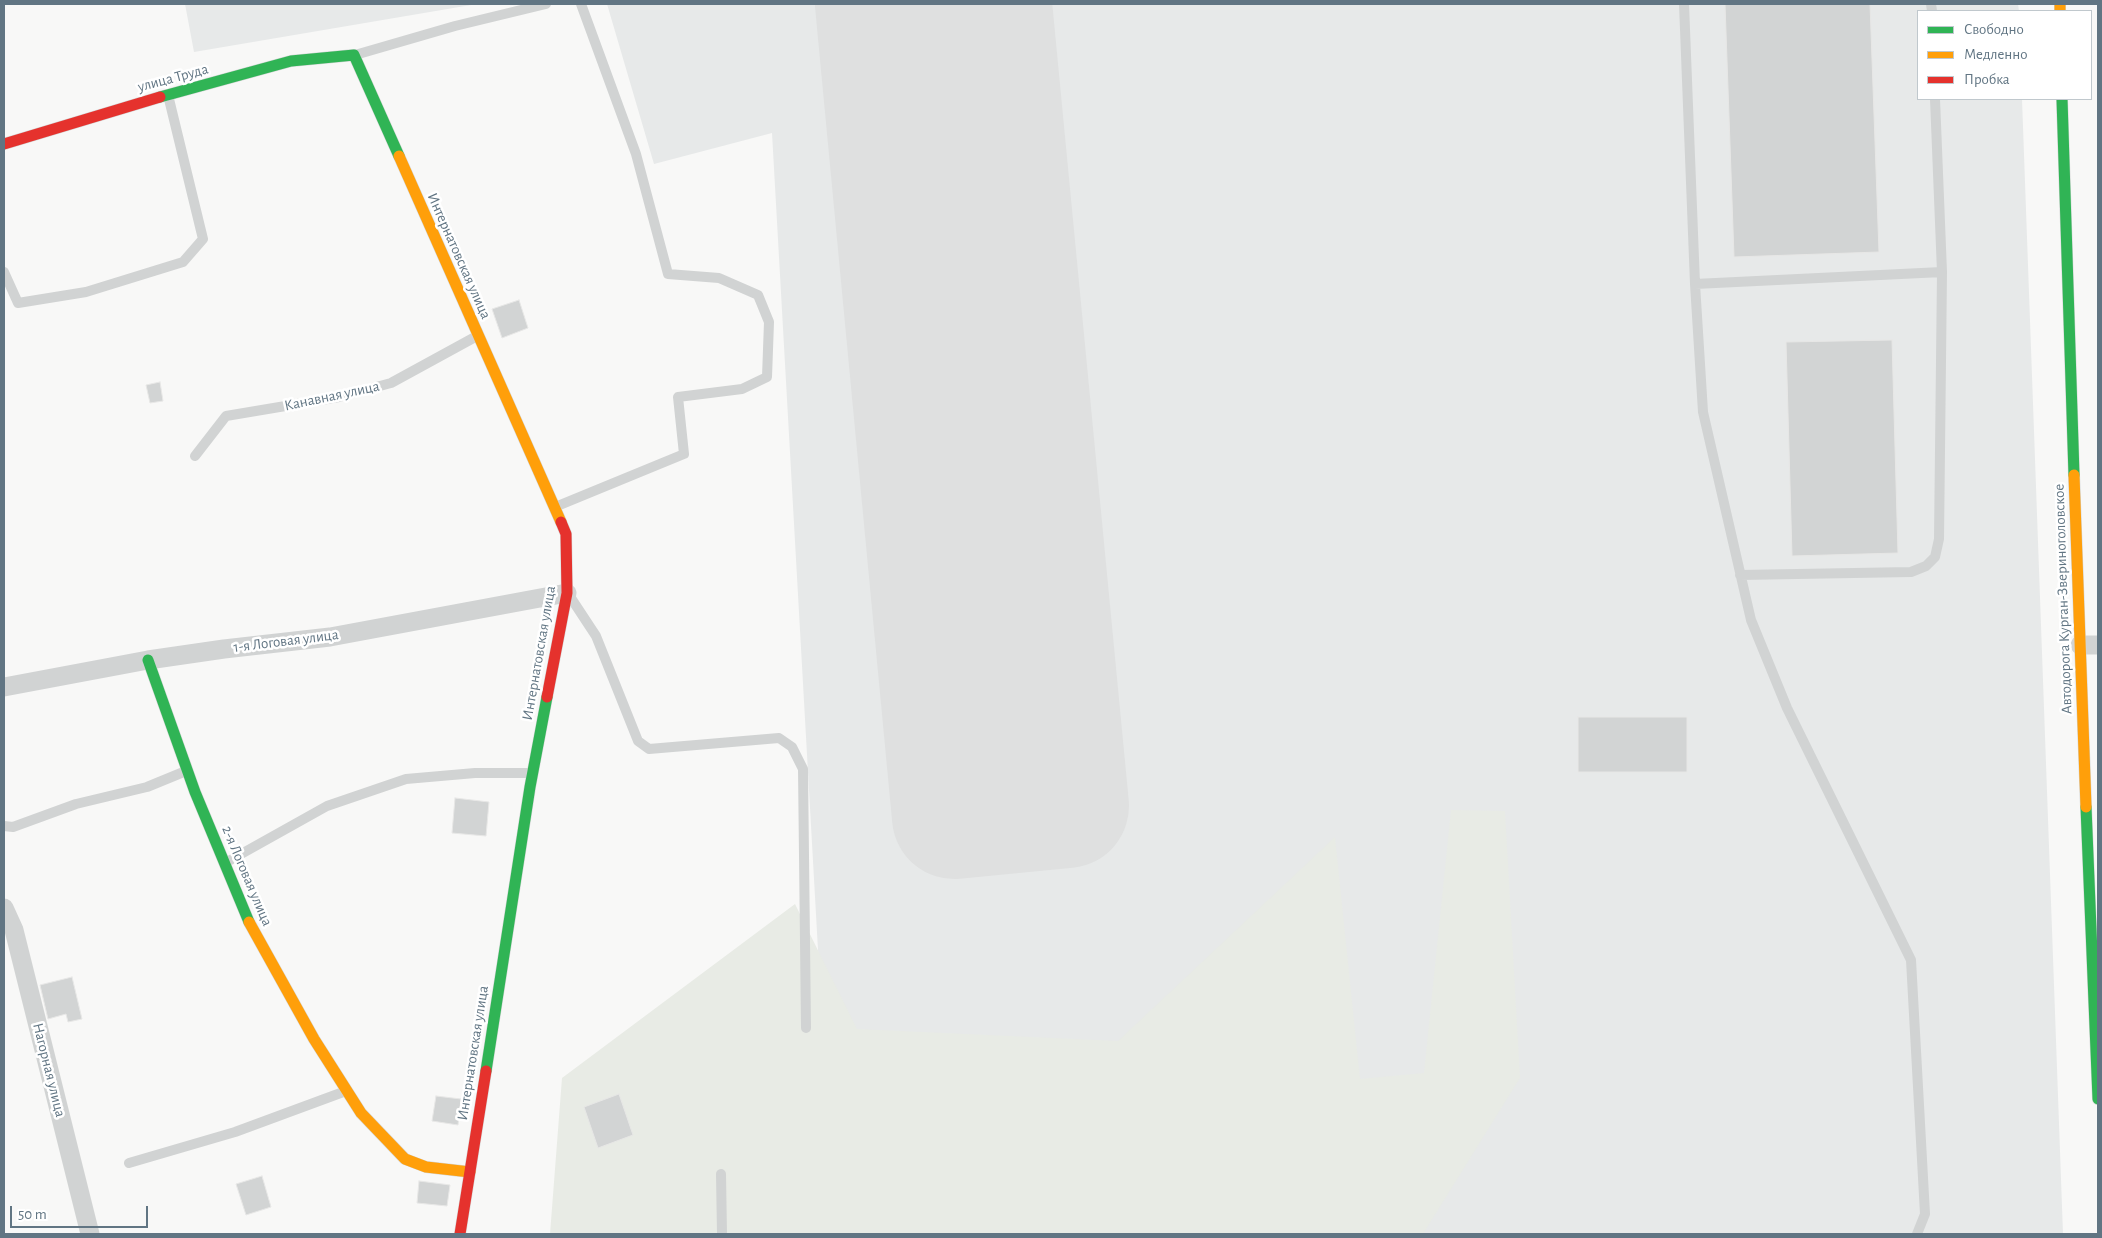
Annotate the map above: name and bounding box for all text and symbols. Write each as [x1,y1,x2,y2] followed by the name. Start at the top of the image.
[1917,10,2092,100] legend
[1964,22,2024,37] text: Свободно
[1964,47,2028,62] text: Медленно
[136,60,210,96] street label: улица Труда
[1964,72,2010,87] text: Пробка
[423,190,495,322] street label: Интернатовская улица
[283,377,381,415] street label: Канавная улица
[2050,484,2076,714] street label: Автодорога Курган-Звериноголовское
[518,584,560,722] street label: Интернатовская улица
[232,626,340,656] street label: 1-я Логовая улица
[218,823,276,929] street label: 2-я Логовая улица
[453,984,493,1122] street label: Интернатовская улица
[29,1021,69,1119] street label: Нагорная улица
[12,1196,150,1228] scale bar
[18,1207,47,1222] text: 50 m

